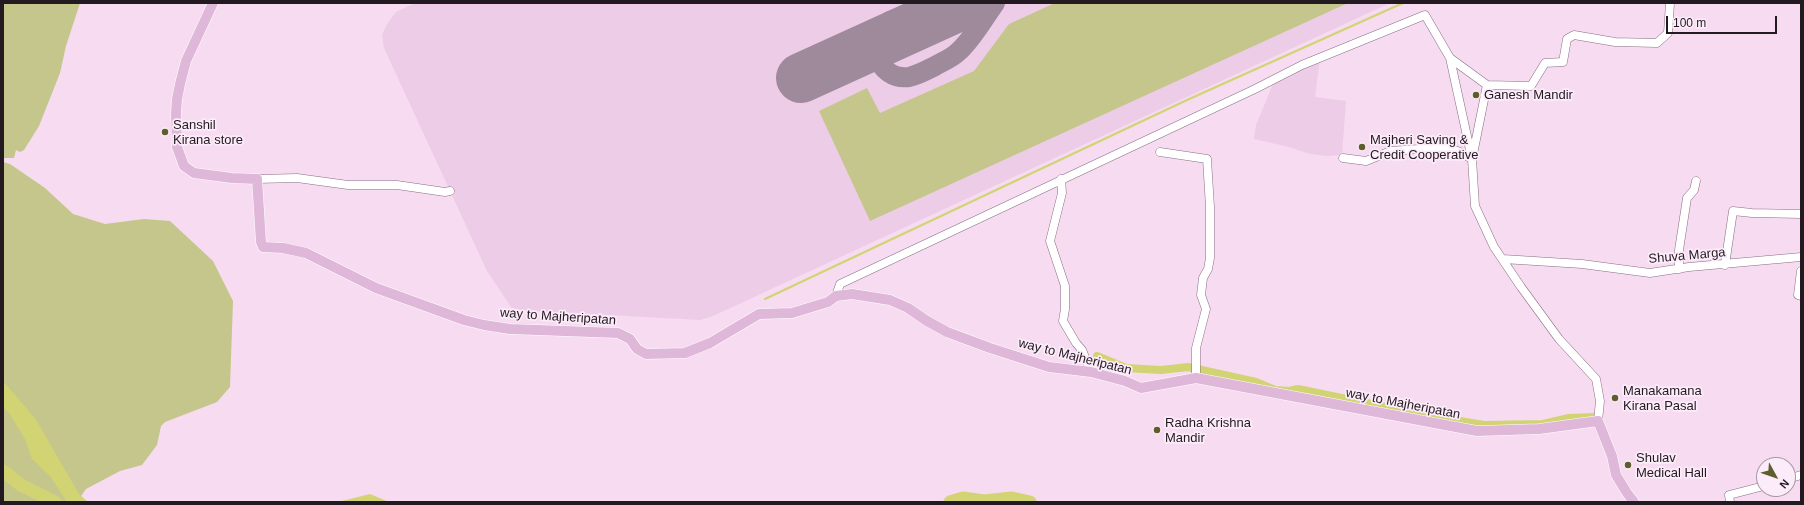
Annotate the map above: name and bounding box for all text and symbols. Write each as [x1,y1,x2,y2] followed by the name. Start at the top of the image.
[1668,8,1779,34] scale bar
[1673,16,1706,30] text: 100 m
[1484,87,1573,103] place label: Ganesh Mandir
[1471,90,1481,100] marker: Ganesh Mandir
[173,117,243,148] place label: Sanshil Kirana store
[160,127,170,137] marker: Sanshil Kirana store
[1370,132,1478,163] place label: Majheri Saving & Credit Cooperative
[1357,142,1367,152] marker: Majheri Saving & Credit Cooperative
[1648,245,1726,267] street label: Shuva Marga
[499,305,617,329] street label: way to Majheripatan
[1017,335,1133,379] street label: way to Majheripatan
[1623,383,1702,414] place label: Manakamana Kirana Pasal
[1344,385,1462,423] street label: way to Majheripatan
[1610,393,1620,403] marker: Manakamana Kirana Pasal
[1165,415,1251,446] place label: Radha Krishna Mandir
[1152,425,1162,435] marker: Radha Krishna Mandir
[1636,450,1707,481] place label: Shulav Medical Hall
[1756,457,1796,497] north arrow
[1623,460,1633,470] marker: Shulav Medical Hall
[1777,477,1792,491] text: N

